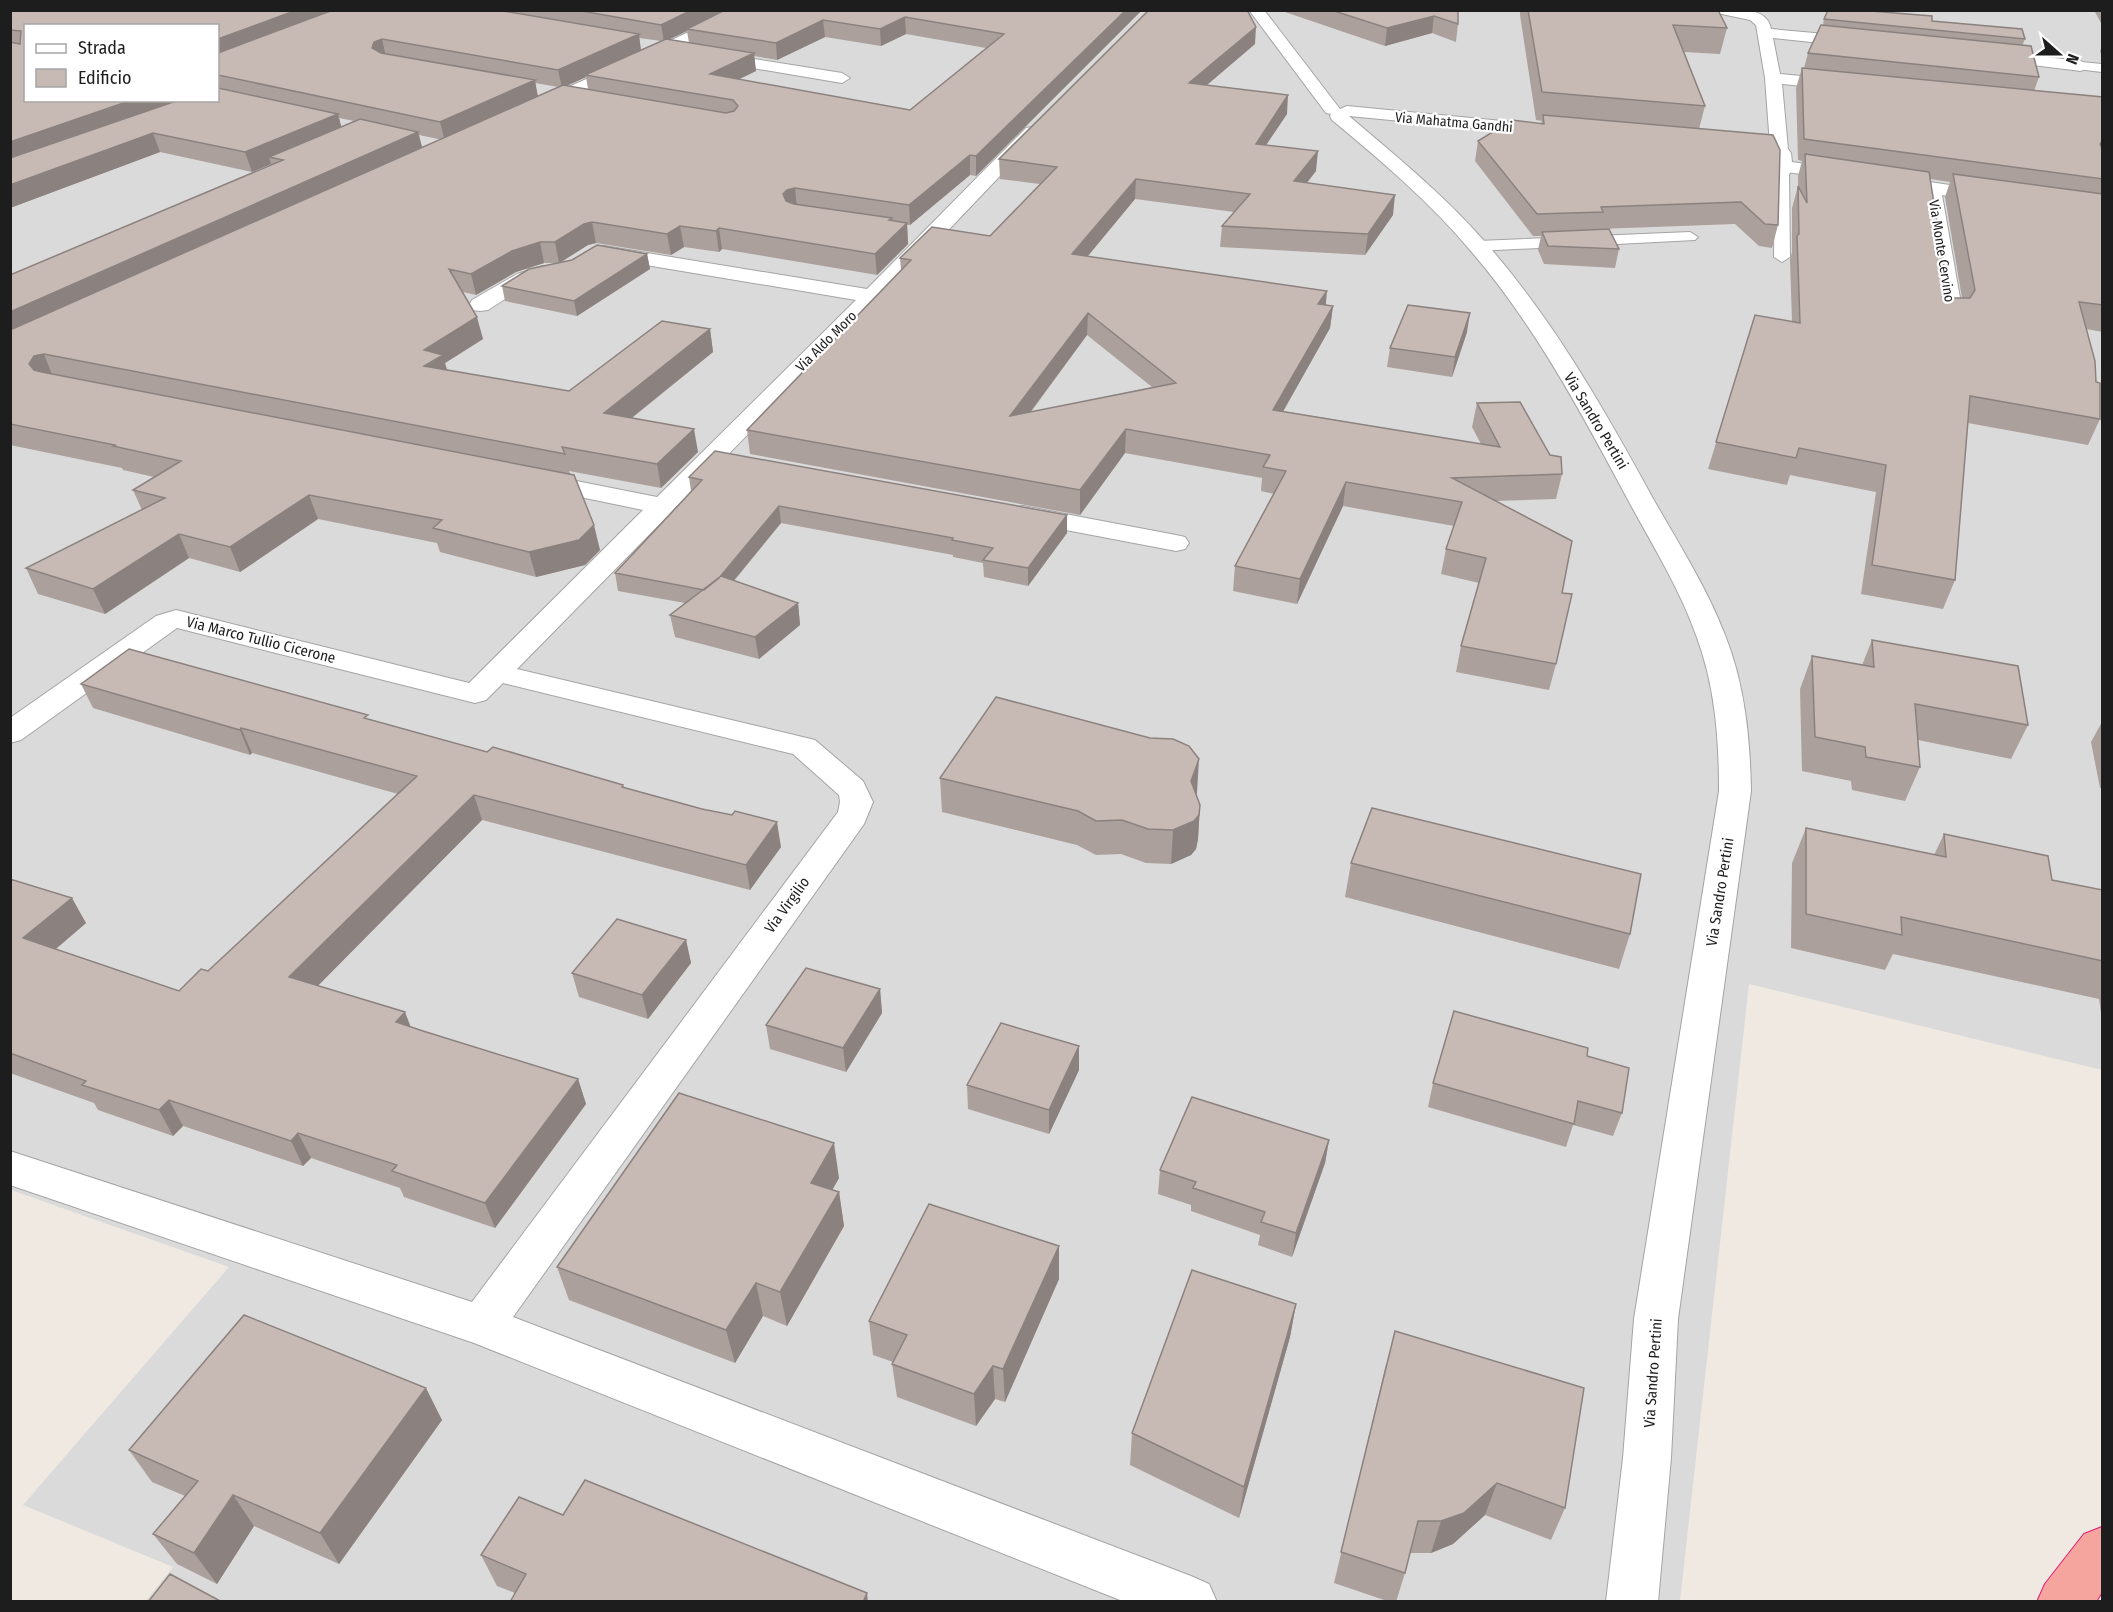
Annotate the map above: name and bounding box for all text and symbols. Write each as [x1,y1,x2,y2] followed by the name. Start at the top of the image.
[24,24,219,102] legend
[2029,24,2089,84] north arrow
[78,37,126,59] text: Strada
[2062,51,2083,67] text: N
[78,67,131,89] text: Edificio
[1394,109,1513,136] street label: Via Mahatma Gandhi
[1925,199,1958,303] street label: Via Monte Cervino
[792,307,860,375] street label: Via Aldo Moro
[1560,369,1632,473] street label: Via Sandro Pertini
[185,613,337,667] street label: Via Marco Tullio Cicerone
[1703,836,1737,948] street label: Via Sandro Pertini
[761,873,814,937] street label: Via Virgilio
[1640,1318,1666,1428] street label: Via Sandro Pertini

